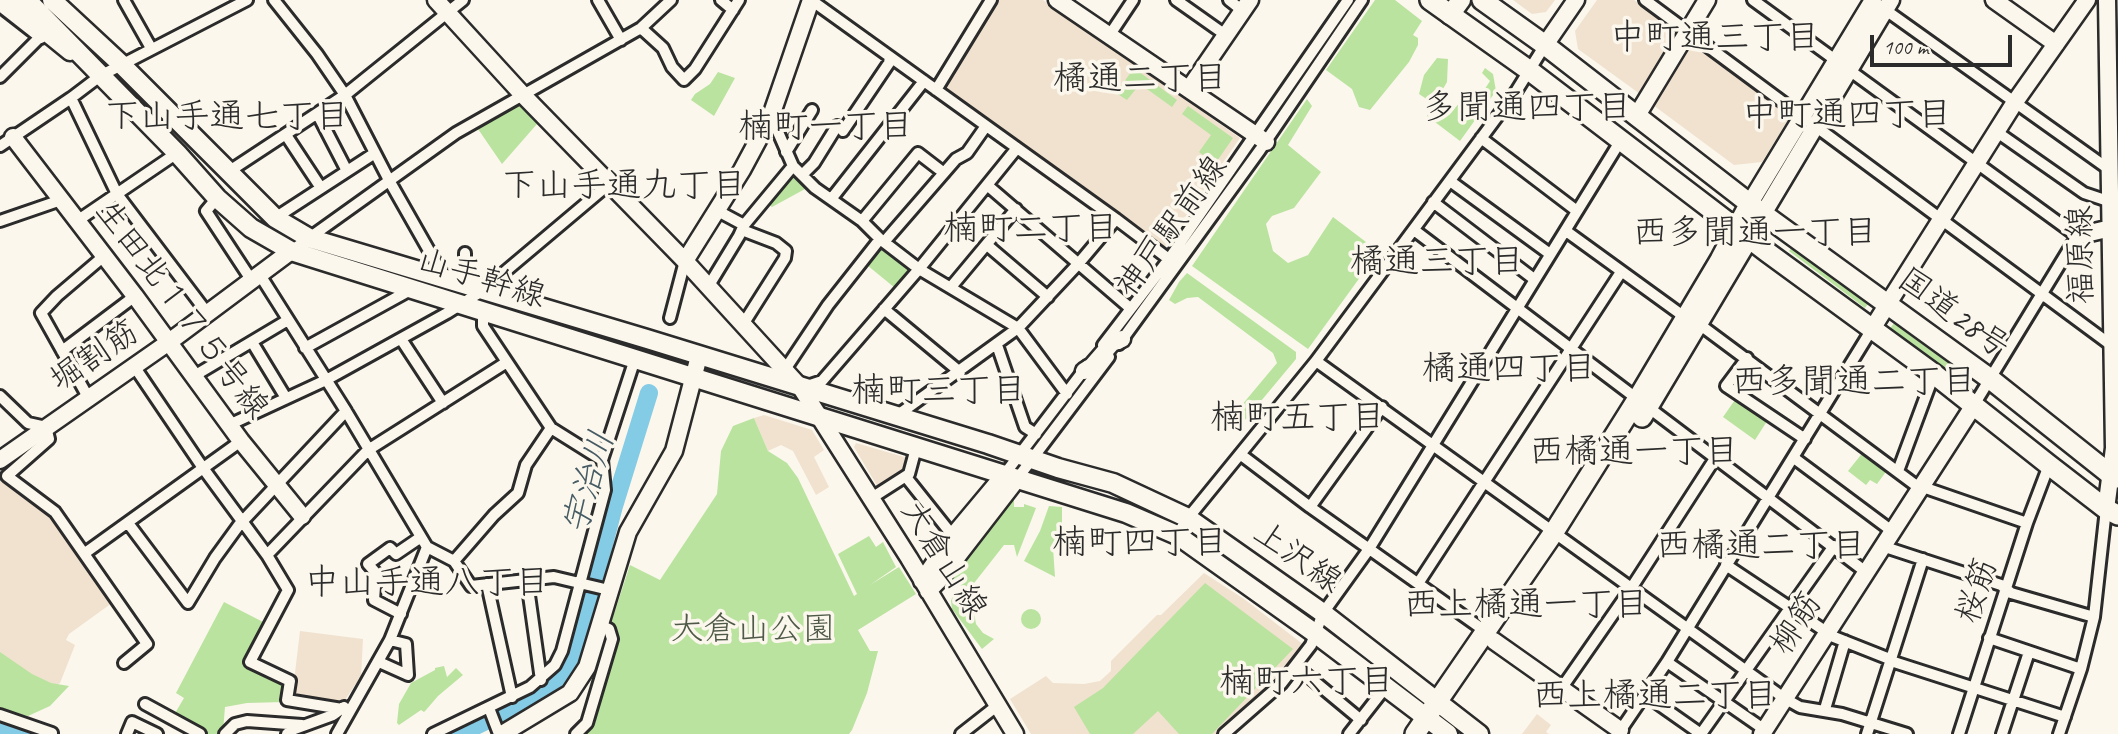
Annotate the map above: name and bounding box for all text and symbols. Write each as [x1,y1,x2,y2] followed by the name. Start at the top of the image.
[1610,18,1820,60] district label: 中町通三丁目
[1873,21,2015,65] scale bar
[1883,34,1928,60] text: 100 m
[1053,59,1227,101] district label: 橘通二丁目
[1422,88,1632,130] district label: 多聞通四丁目
[1742,95,1952,137] district label: 中町通四丁目
[105,97,349,139] district label: 下山手通七丁目
[739,107,913,149] district label: 楠町一丁目
[1107,149,1237,305] street label: 神戸駅前線
[502,166,746,208] district label: 下山手通九丁目
[86,193,276,427] street label: 生田北１７５号線
[2061,205,2103,305] street label: 福原線
[944,209,1118,251] district label: 楠町二丁目
[1633,213,1877,255] district label: 西多聞通一丁目
[412,241,550,317] street label: 山手幹線
[1350,242,1524,284] district label: 橘通三丁目
[1889,260,2017,368] street label: 国道28号
[43,313,147,401] street label: 堀割筋
[1422,349,1596,391] district label: 橘通四丁目
[1732,362,1976,404] district label: 西多聞通二丁目
[852,371,1026,413] district label: 楠町三丁目
[1211,398,1385,440] district label: 楠町五丁目
[555,427,625,539] water label: 宇治川
[1529,432,1739,474] district label: 西橘通一丁目
[891,494,995,626] street label: 大倉山線
[1245,513,1349,603] street label: 上沢線
[1053,523,1227,565] district label: 楠町四丁目
[1656,526,1866,568] district label: 西橘通二丁目
[1949,553,2007,629] street label: 桜筋
[305,563,549,605] district label: 中山手通八丁目
[1404,585,1648,627] district label: 西上橘通一丁目
[1762,586,1832,662] street label: 柳筋
[671,610,835,650] park label: 大倉山公園
[1220,662,1394,704] district label: 楠町六丁目
[1533,676,1777,718] district label: 西上橘通二丁目

